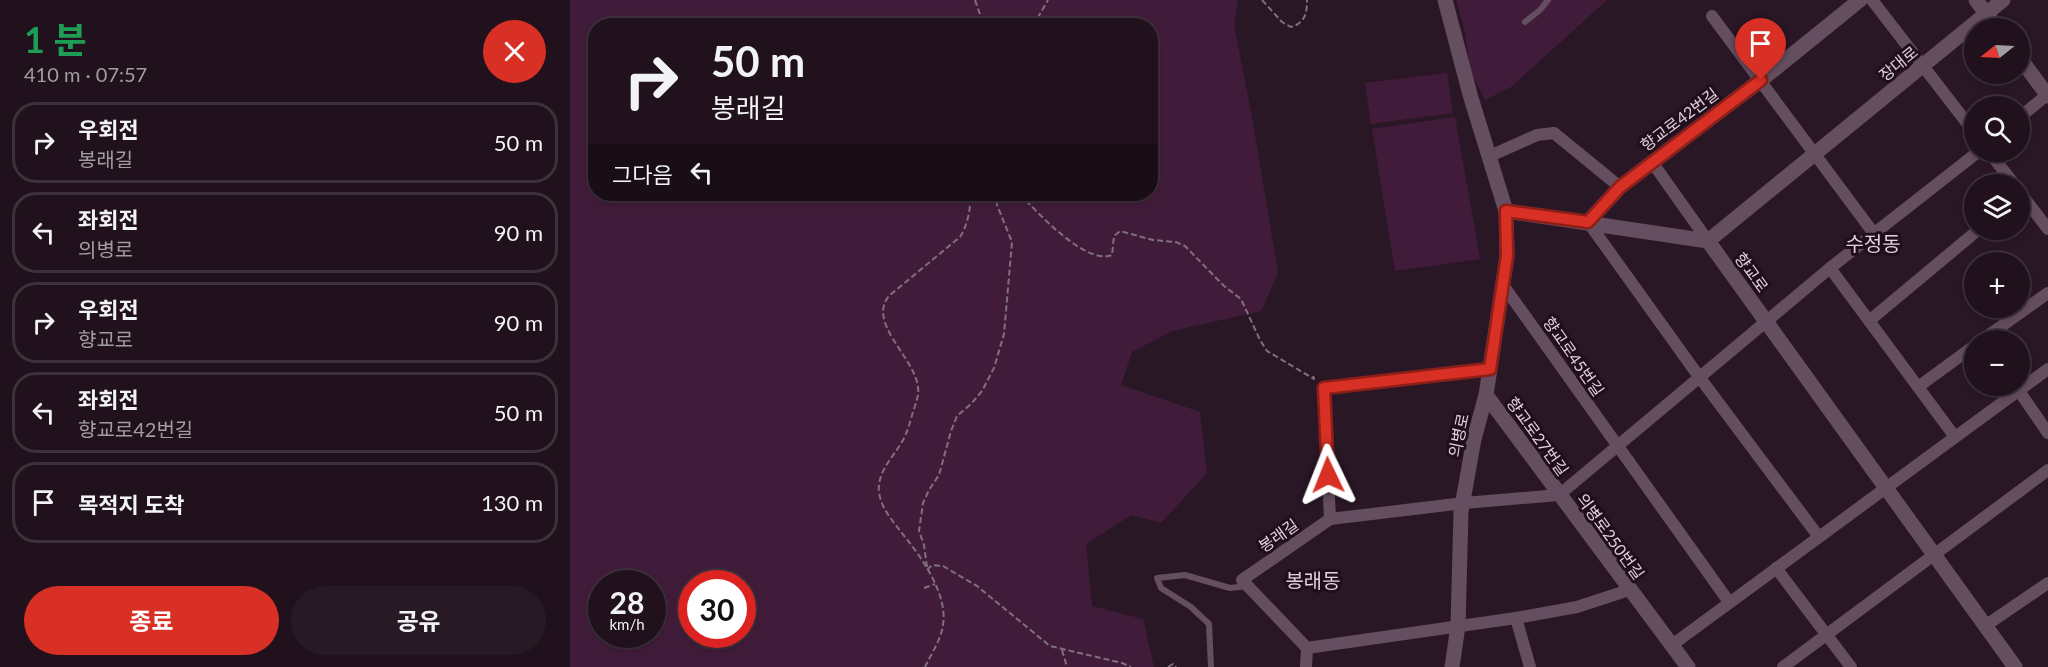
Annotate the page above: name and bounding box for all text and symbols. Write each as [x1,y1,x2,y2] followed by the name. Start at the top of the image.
[24,17,87,61] text: 1 분
[1735,18,1786,80] pin
[1964,18,2030,84] north arrow
[1964,18,2030,396] map controls
[483,20,546,83] button: close
[1744,27,1777,60] icon: arrive
[711,36,805,86] text: 50 m
[612,42,690,120] icon: right
[1875,42,1921,84] street label: 장대로
[24,62,147,86] text: 410 m · 07:57
[1636,84,1722,154] street label: 향교로42번길
[711,91,786,124] text: 봉래길
[1964,96,2030,162] button: search
[78,116,139,143] text: 우회전
[27,126,60,159] icon: right
[494,129,543,156] text: 50 m
[78,147,133,171] text: 봉래길
[685,156,718,189] icon: left
[612,161,673,188] text: 그다음
[1964,174,2030,240] button: layers
[78,206,139,233] text: 좌회전
[27,216,60,249] icon: left
[494,219,543,246] text: 90 m
[1845,231,1901,255] district label: 수정동
[78,237,133,261] text: 의병로
[1731,249,1773,296] street label: 향교로
[1964,252,2030,318] button: +
[78,296,139,323] text: 우회전
[27,306,60,339] icon: right
[494,309,543,336] text: 90 m
[1540,313,1608,399] street label: 향교로45번길
[78,327,133,351] text: 향교로
[1964,330,2030,396] button: −
[78,386,139,413] text: 좌회전
[1503,393,1573,479] street label: 향교로27번길
[27,396,60,429] icon: left
[494,399,543,426] text: 50 m
[1444,411,1472,459] street label: 의병로
[78,417,193,441] text: 향교로42번길
[1296,443,1360,507] position arrow
[27,486,60,519] icon: arrive
[481,489,543,516] text: 130 m
[1573,489,1649,583] street label: 의병로250번길
[78,491,185,518] text: 목적지 도착
[1254,515,1302,555] street label: 봉래길
[1285,568,1341,592] district label: 봉래동
[678,570,756,648] speed limit sign: 30
[610,584,644,620] text: 28
[24,586,279,655] button: 종료
[291,586,546,655] button: 공유
[609,615,645,633] text: km/h

